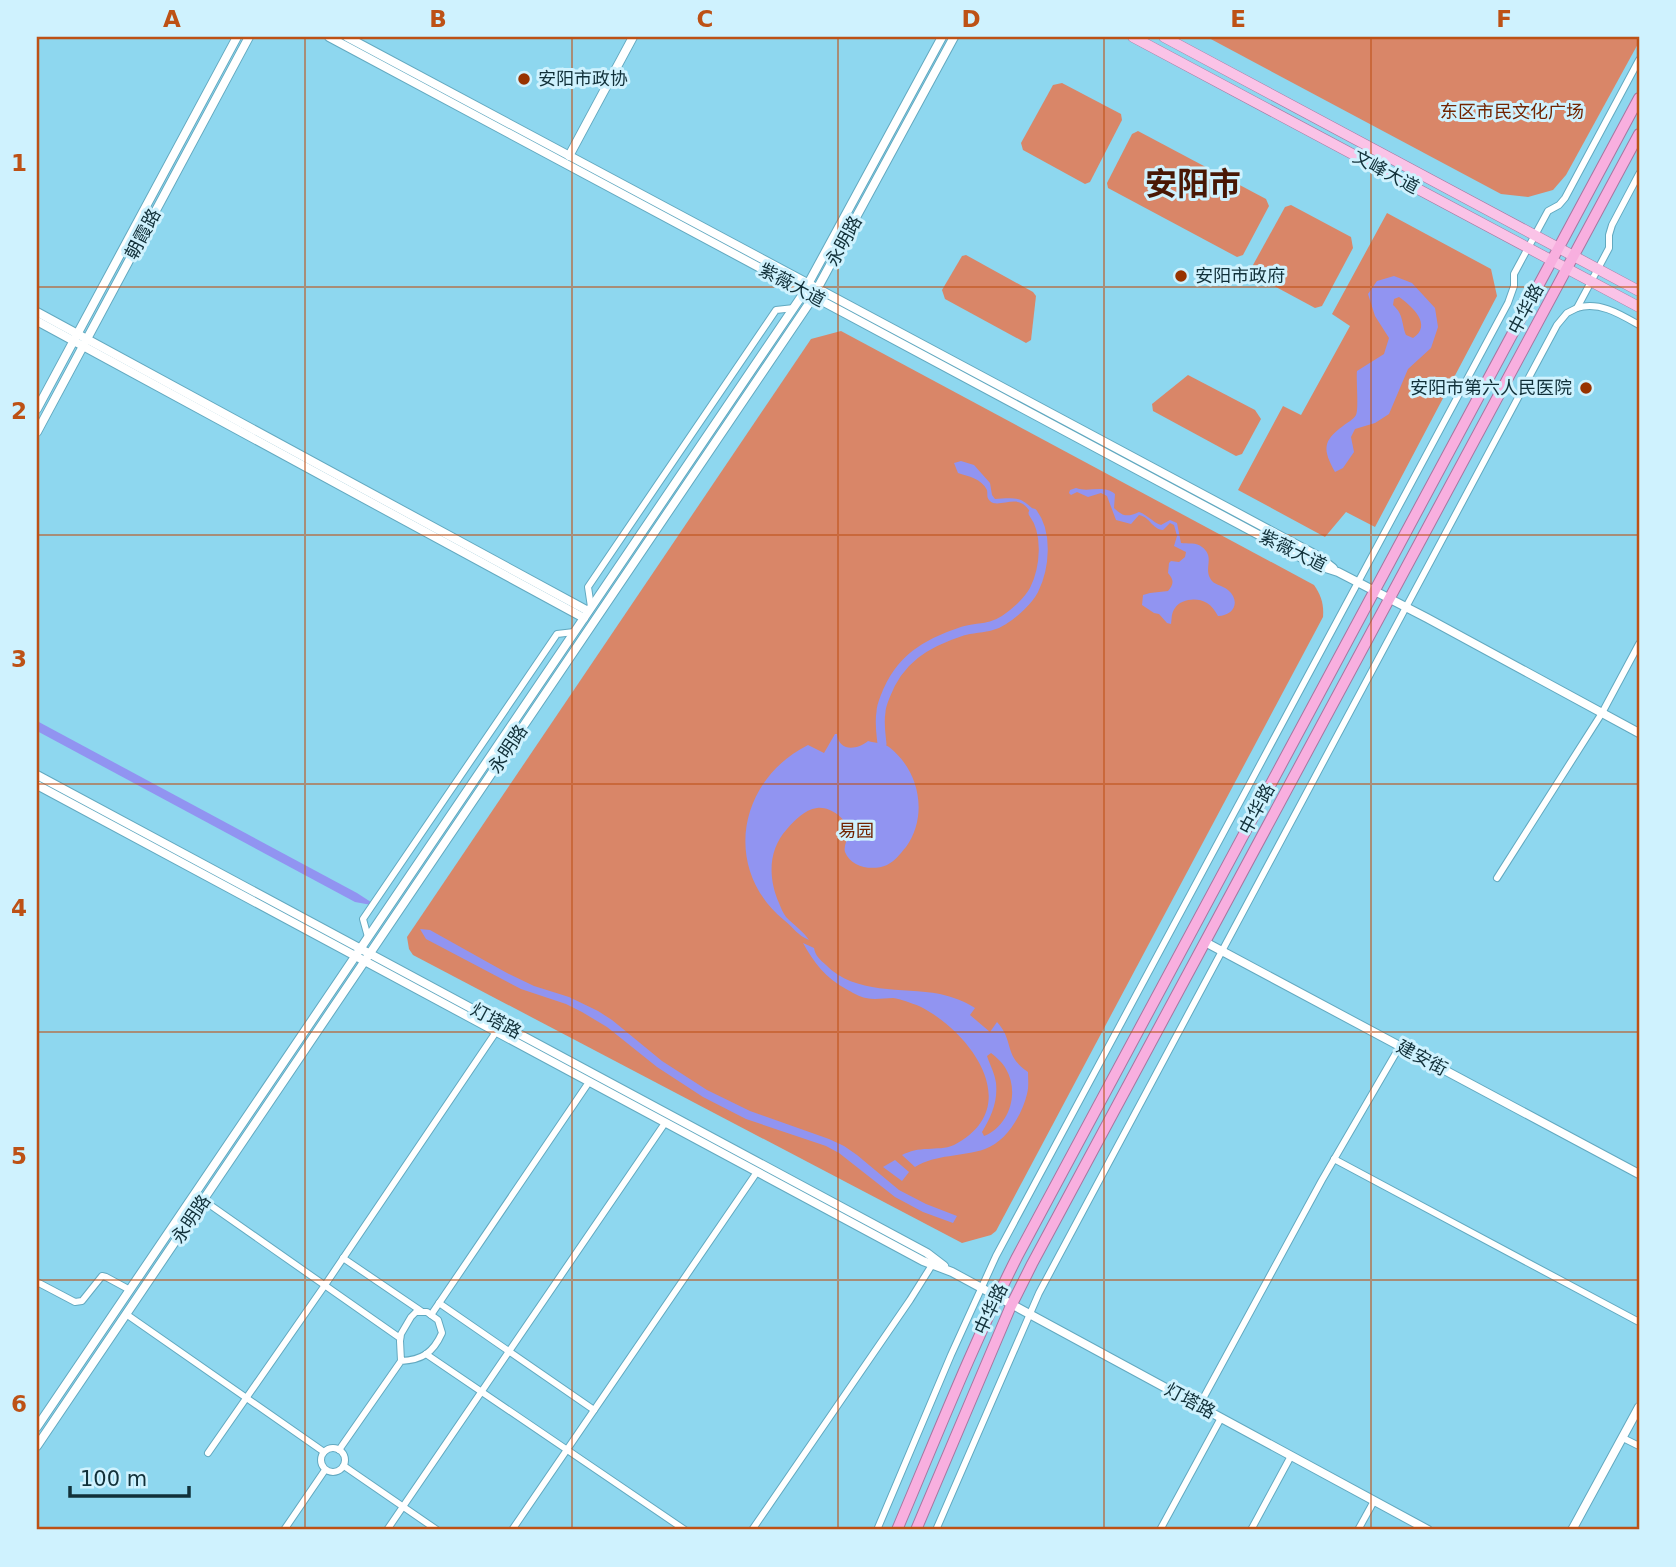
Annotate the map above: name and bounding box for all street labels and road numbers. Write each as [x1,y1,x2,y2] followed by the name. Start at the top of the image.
[1350,145,1423,198] street label: 文峰大道
[121,205,165,263] street label: 朝霞路
[821,212,866,269] street label: 永明路
[756,258,829,311] street label: 紫薇大道
[1504,280,1548,338] street label: 中华路
[1256,525,1330,576] street label: 紫薇大道
[484,720,531,777] street label: 永明路
[1235,780,1279,838] street label: 中华路
[467,999,525,1043] street label: 灯塔路
[1393,1036,1451,1080] street label: 建安街
[167,1190,214,1247] street label: 永明路
[970,1280,1011,1338] street label: 中华路
[1161,1379,1219,1423] street label: 灯塔路

